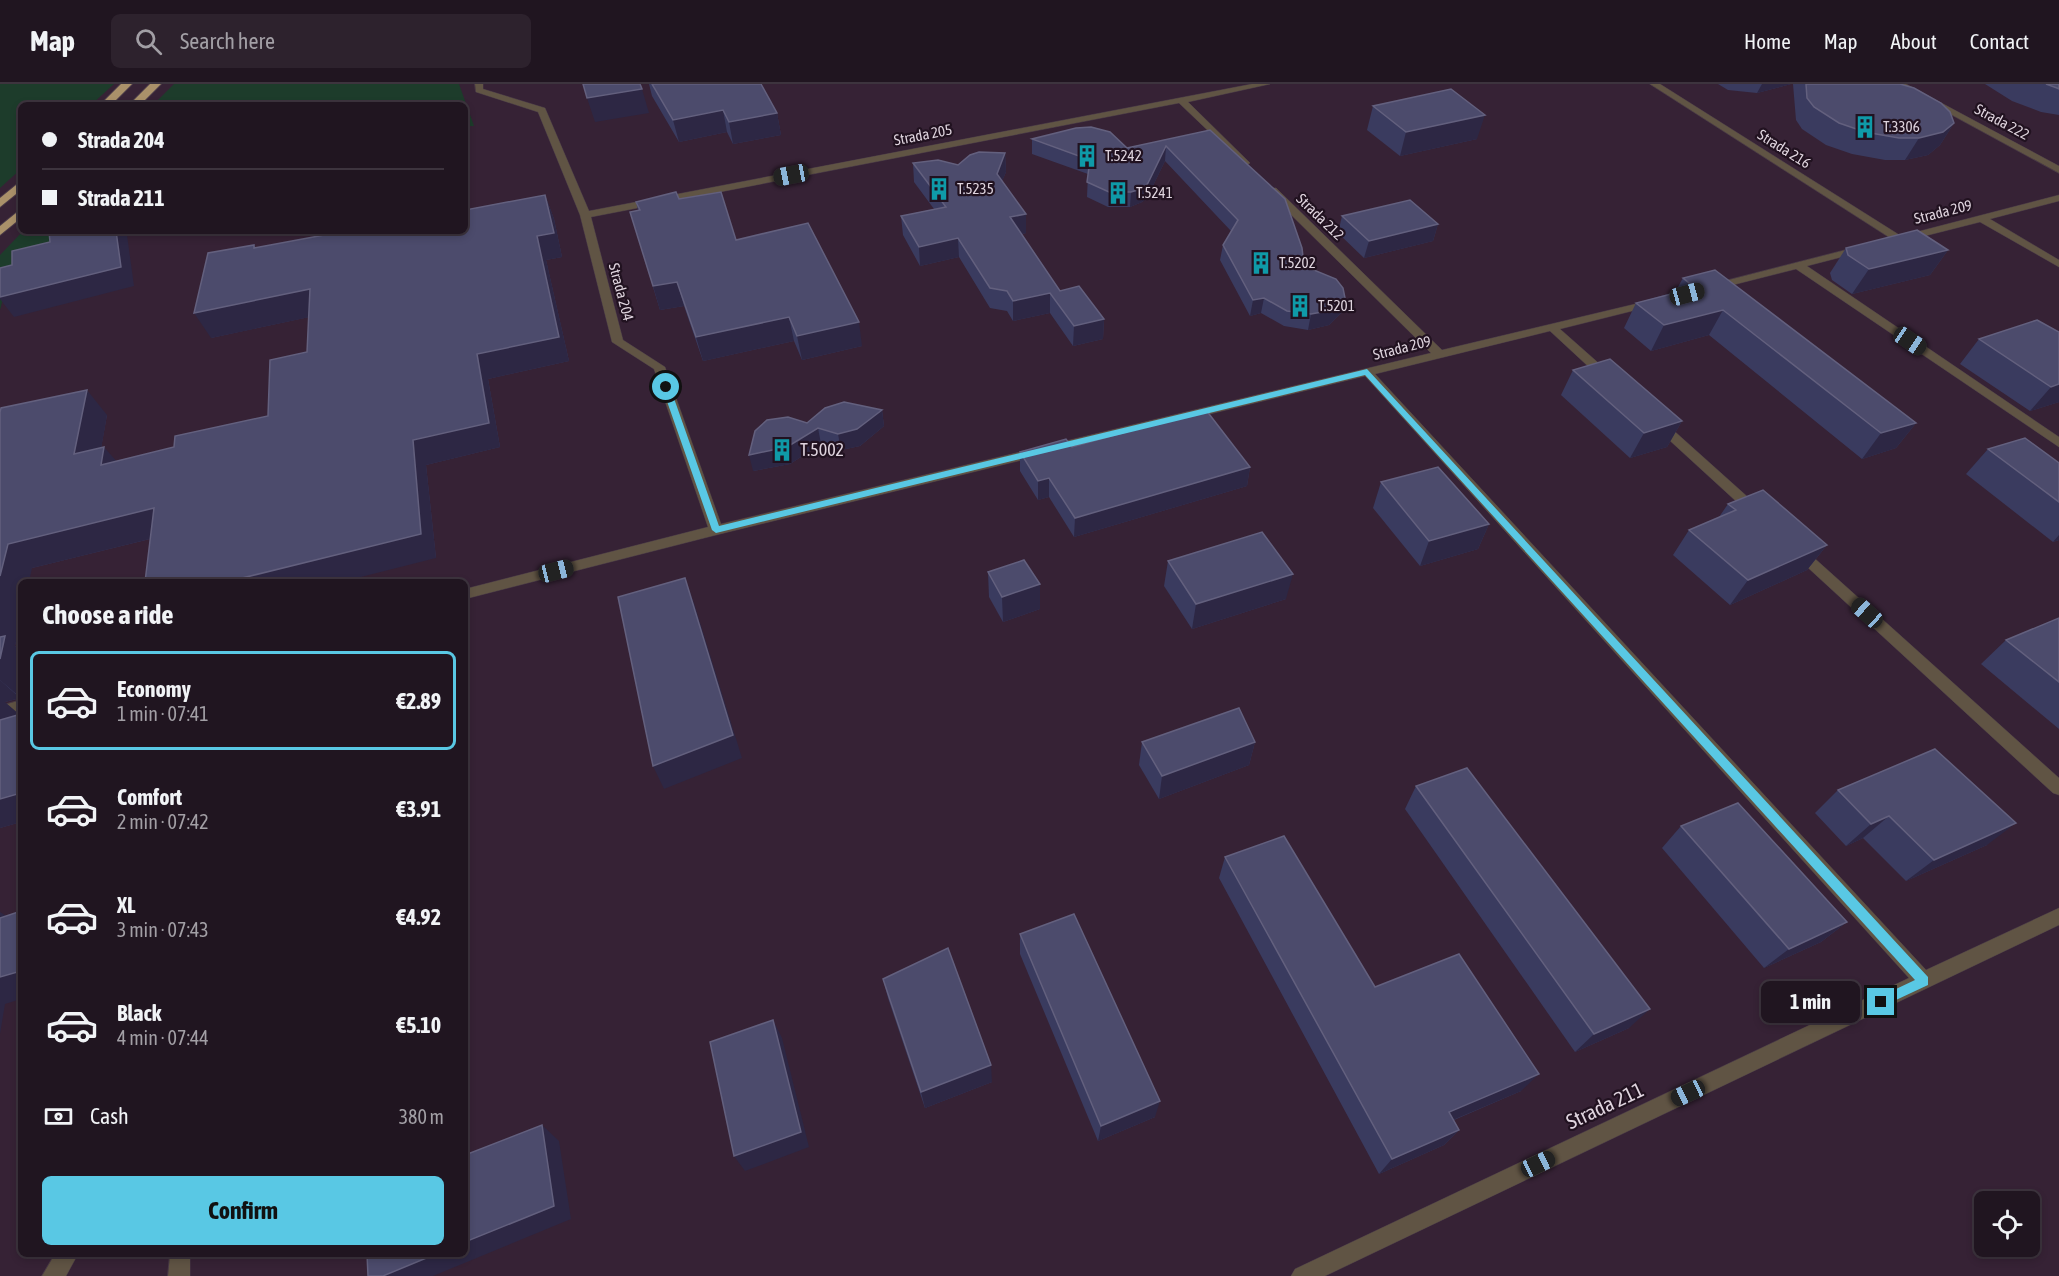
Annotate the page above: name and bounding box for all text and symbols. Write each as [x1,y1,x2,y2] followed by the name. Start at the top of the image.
[111,14,531,68] search box
[30,25,75,57] text: Map
[132,25,165,58] icon: search
[180,28,275,54] text: Search here
[1744,29,1791,53] text: Home
[1824,29,1858,53] text: Map
[1891,29,1937,53] text: About
[1970,29,2029,53] text: Contact
[1972,100,2032,143] street label: Strada 222
[1852,114,1878,140] building icon: T.3306
[1883,118,1920,135] place label: T.3306
[892,121,953,148] street label: Strada 205
[1755,126,1814,171] street label: Strada 216
[78,127,165,153] text: Strada 204
[1074,143,1100,169] building icon: T.5242
[1105,147,1142,164] place label: T.5242
[772,163,810,187] car
[926,176,952,202] building icon: T.5235
[957,180,994,197] place label: T.5235
[1105,180,1131,206] building icon: T.5241
[1136,184,1173,201] place label: T.5241
[78,185,165,211] text: Strada 211
[1293,190,1347,243] street label: Strada 212
[1912,196,1974,227] street label: Strada 209
[1248,250,1274,276] building icon: T.5202
[1279,254,1316,271] place label: T.5202
[606,261,637,323] street label: Strada 204
[1667,281,1707,307] car
[1287,293,1313,319] building icon: T.5201
[1318,297,1355,314] place label: T.5201
[1890,323,1930,359] car
[1371,332,1433,363] street label: Strada 209
[652,373,679,400] route start
[769,437,795,463] building icon: T.5002
[800,439,844,460] place label: T.5002
[536,558,576,584] car
[1848,594,1886,632] car
[42,599,174,630] text: Choose a ride
[45,674,99,728] icon: car
[117,676,191,702] text: Economy
[396,688,441,714] text: €2.89
[117,702,209,725] text: 1 min · 07:41
[45,782,99,836] icon: car
[117,784,182,810] text: Comfort
[396,796,441,822] text: €3.91
[117,810,209,833] text: 2 min · 07:42
[45,890,99,944] icon: car
[117,892,135,918] text: XL
[396,904,441,930] text: €4.92
[117,918,209,941] text: 3 min · 07:43
[1761,981,1860,1023] callout: 1 min
[1867,988,1894,1015] route end
[1790,990,1831,1013] text: 1 min
[45,998,99,1052] icon: car
[117,1000,161,1026] text: Black
[396,1012,441,1038] text: €5.10
[117,1026,209,1049] text: 4 min · 07:44
[1562,1077,1647,1133] street label: Strada 211
[1668,1077,1708,1109] car
[42,1100,75,1133] icon: cash
[90,1103,129,1129] text: Cash
[399,1105,444,1128] text: 380 m
[1518,1148,1558,1180] car
[42,1176,444,1245] button: Confirm
[1974,1191,2040,1257] map controls
[1974,1191,2040,1257] button: locate

